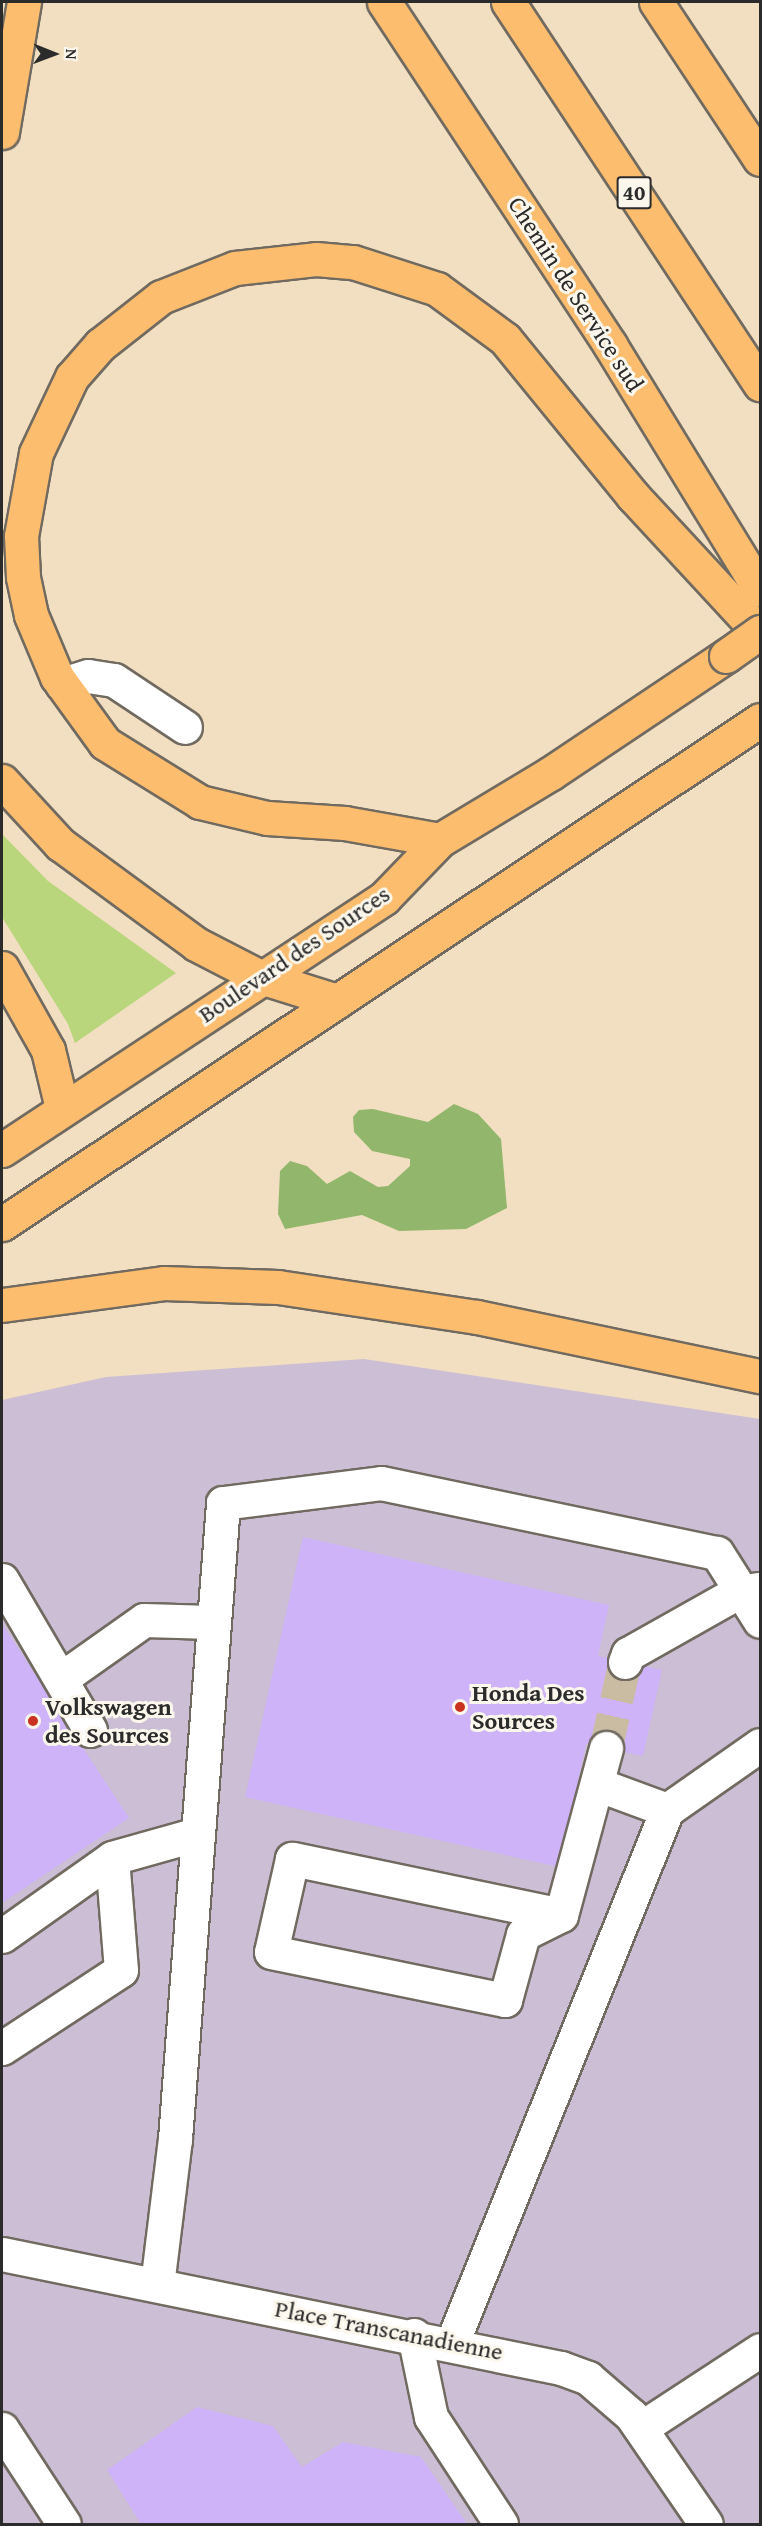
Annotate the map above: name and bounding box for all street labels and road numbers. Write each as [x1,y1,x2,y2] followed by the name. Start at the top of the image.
[616,174,652,212] road number: 40
[502,191,650,397] street label: Chemin de Service sud
[193,879,395,1029] street label: Boulevard des Sources
[273,2294,505,2366] street label: Place Transcanadienne

